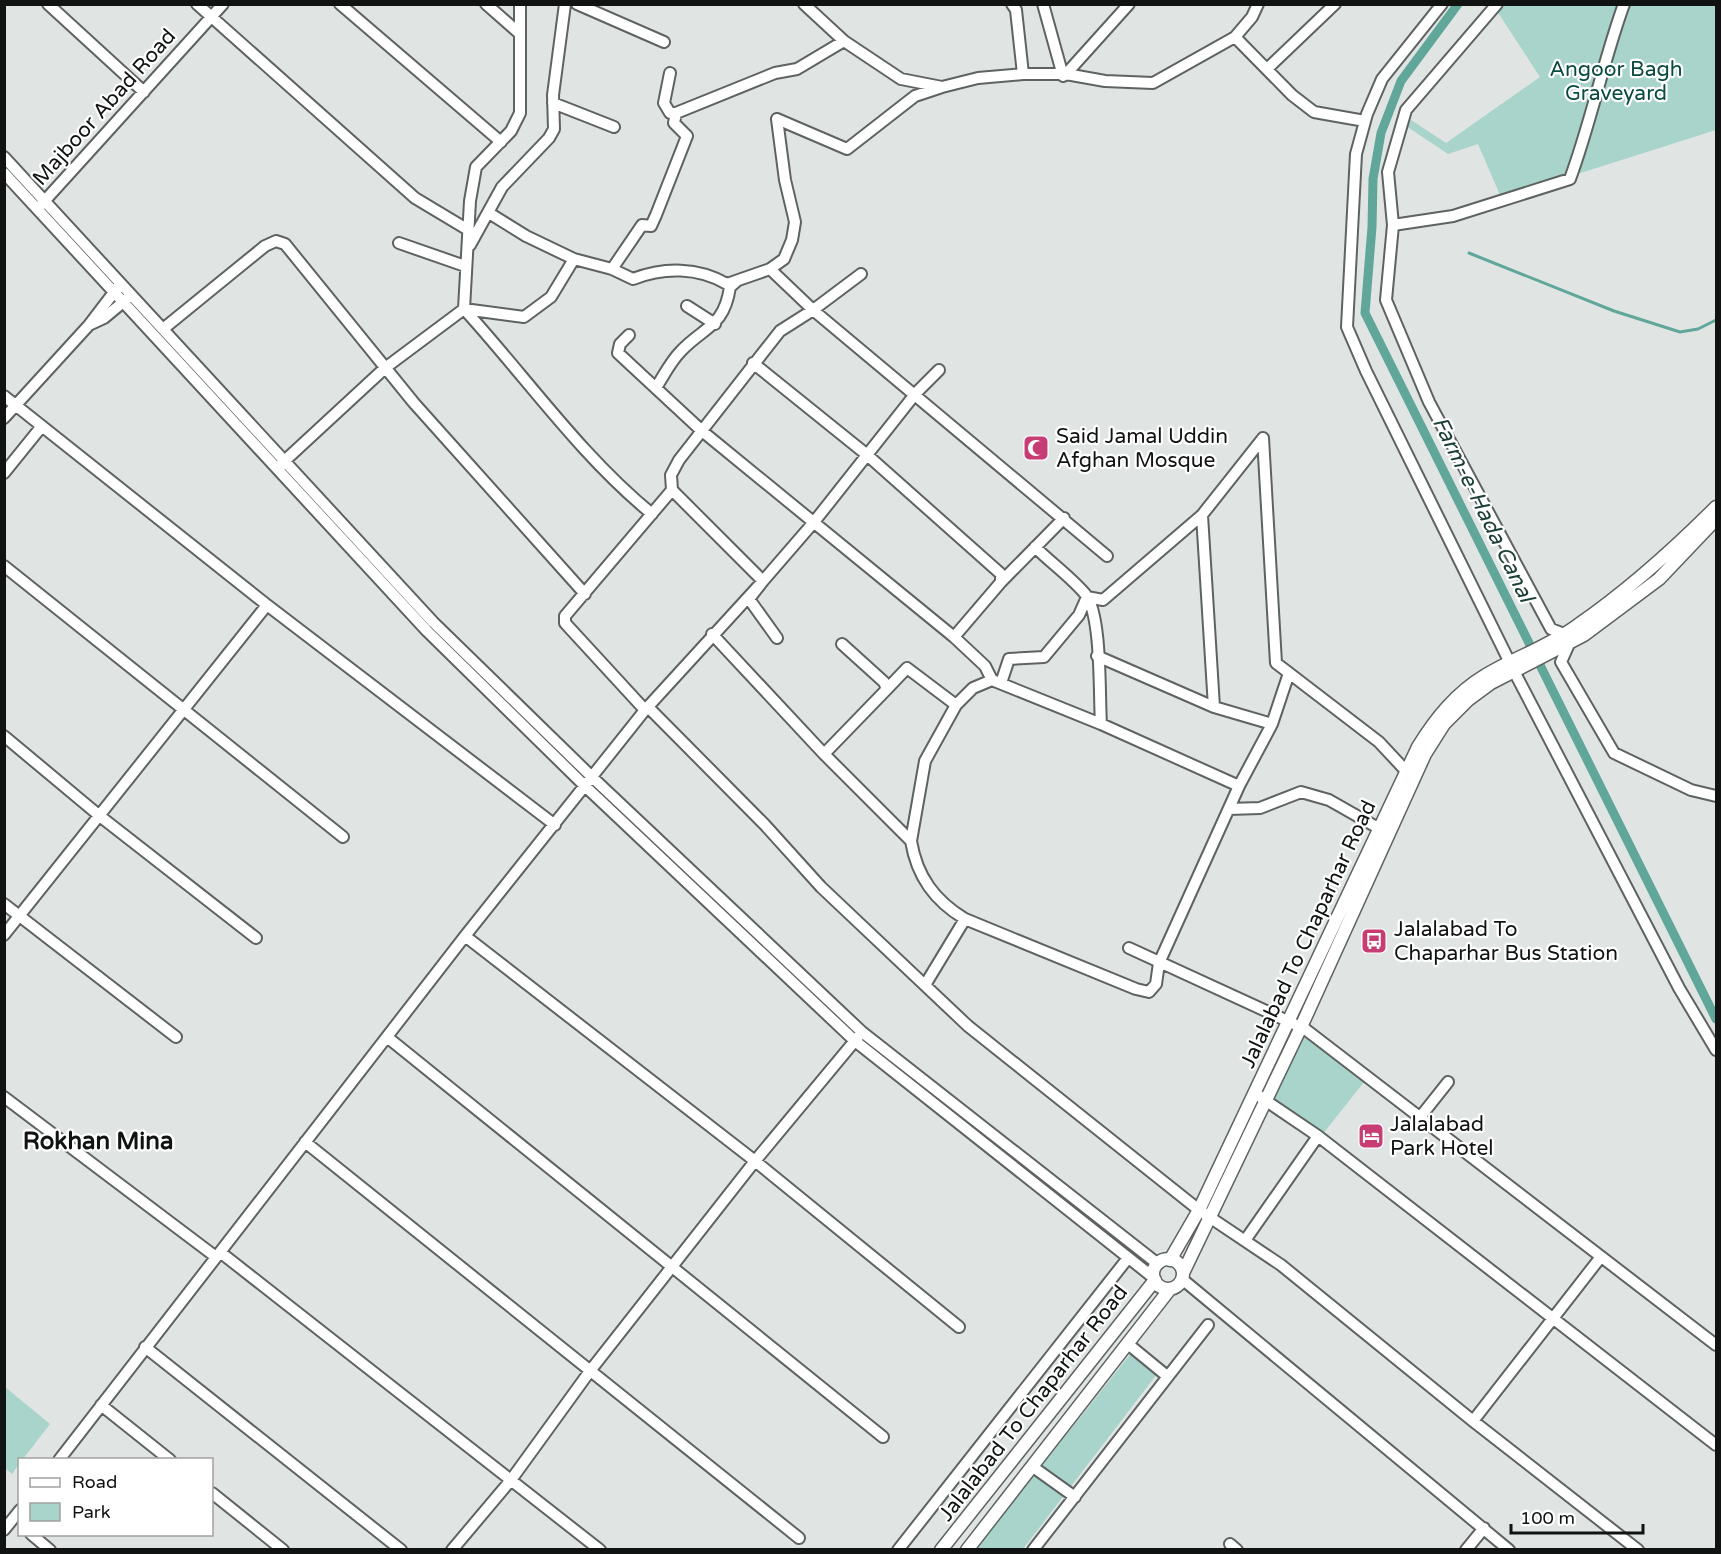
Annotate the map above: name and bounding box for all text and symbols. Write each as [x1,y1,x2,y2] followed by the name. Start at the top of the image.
[28,24,181,191] street label: Majboor Abad Road
[1549,57,1683,106] park label: Angoor Bagh Graveyard
[1427,413,1540,609] water label: Farm-e-Hada Canal
[1056,424,1228,473] place label: Said Jamal Uddin Afghan Mosque
[1021,433,1051,463] mosque icon: Said Jamal Uddin Afghan Mosque
[1235,796,1382,1072] street label: Jalalabad To Chaparhar Road
[1394,917,1618,966] place label: Jalalabad To Chaparhar Bus Station
[1359,926,1389,956] bus stop icon: Jalalabad To Chaparhar Bus Station
[1390,1112,1494,1161] place label: Jalalabad Park Hotel
[1356,1121,1386,1151] hotel icon: Jalalabad Park Hotel
[23,1127,173,1156] district label: Rokhan Mina
[934,1280,1133,1526] street label: Jalalabad To Chaparhar Road
[18,1458,213,1536] legend
[72,1471,117,1493] text: Road
[1511,1497,1643,1535] scale bar
[72,1501,111,1523] text: Park
[1520,1507,1575,1529] text: 100 m

